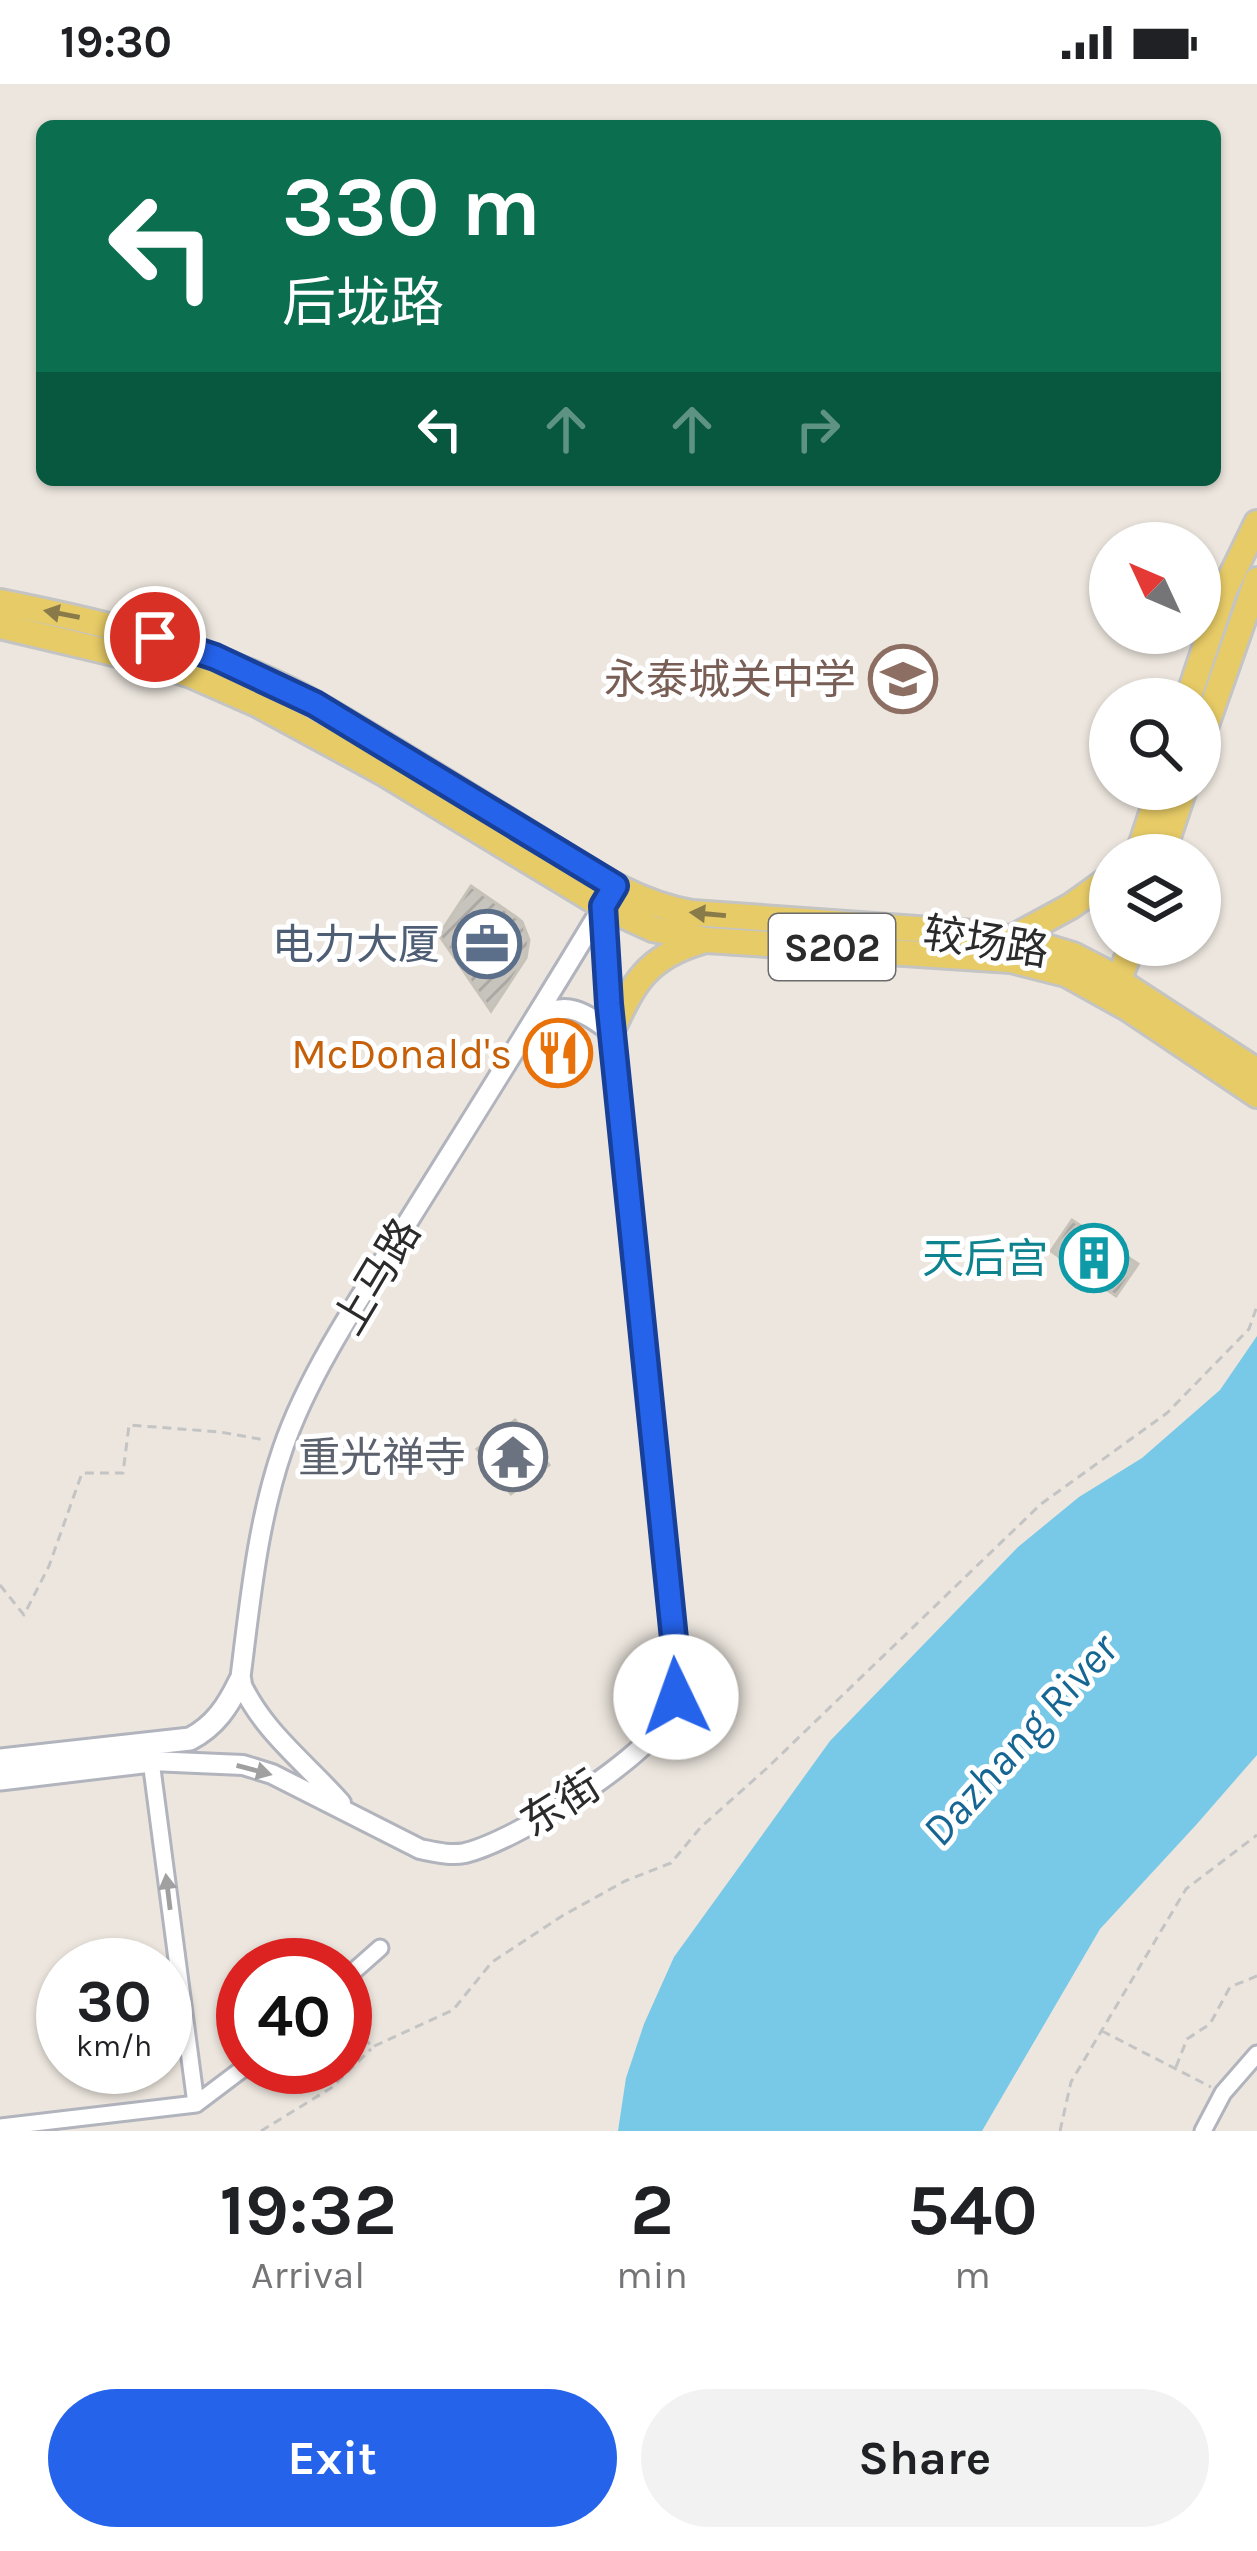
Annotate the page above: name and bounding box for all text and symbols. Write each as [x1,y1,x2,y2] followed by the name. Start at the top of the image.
[60,16,172,68] text: 19:30
[282,158,541,256] text: 330 m
[84,168,240,324] icon: left
[282,271,444,335] text: 后垅路
[407,396,473,462] icon: left
[533,396,599,462] icon: ahead
[659,396,725,462] icon: ahead
[785,396,851,462] icon: right
[1089,522,1221,654] north arrow
[1089,522,1221,966] map controls
[104,586,206,688] pin
[42,604,80,623] one-way arrow
[122,604,188,670] icon: arrive
[868,644,938,714] school or university icon: 永泰城关中学
[604,655,856,705] place label: 永泰城关中学
[1089,678,1221,810] button: search
[1089,834,1221,966] button: layers
[689,904,726,923] one-way arrow
[920,907,1052,977] street label: 较场路
[452,909,522,979] office icon: 电力大厦
[769,914,895,980] road number: S202
[272,920,440,970] place label: 电力大厦
[523,1018,593,1088] restaurant icon: McDonald's
[291,1029,512,1079] place label: McDonald's
[323,1210,431,1343] street label: 上马路
[1059,1223,1129,1293] building icon: 天后宫
[922,1234,1048,1284] place label: 天后宫
[478,1422,548,1492] temple icon: 重光禅寺
[298,1433,466,1483] place label: 重光禅寺
[911,1622,1130,1857] water label: Dazhang River
[613,1634,739,1760] position arrow
[512,1760,609,1847] street label: 东街
[236,1761,273,1780] one-way arrow
[159,1873,178,1910] one-way arrow
[216,1938,372,2094] speed limit sign: 40
[76,1966,152,2036] text: 30
[76,2028,152,2064] text: km/h
[219,2168,397,2252] text: 19:32
[630,2168,674,2252] text: 2
[907,2168,1038,2252] text: 540
[251,2252,365,2298] text: Arrival
[616,2252,688,2298] text: min
[954,2252,991,2298] text: m
[48,2389,617,2527] button: Exit
[641,2389,1209,2527] button: Share

